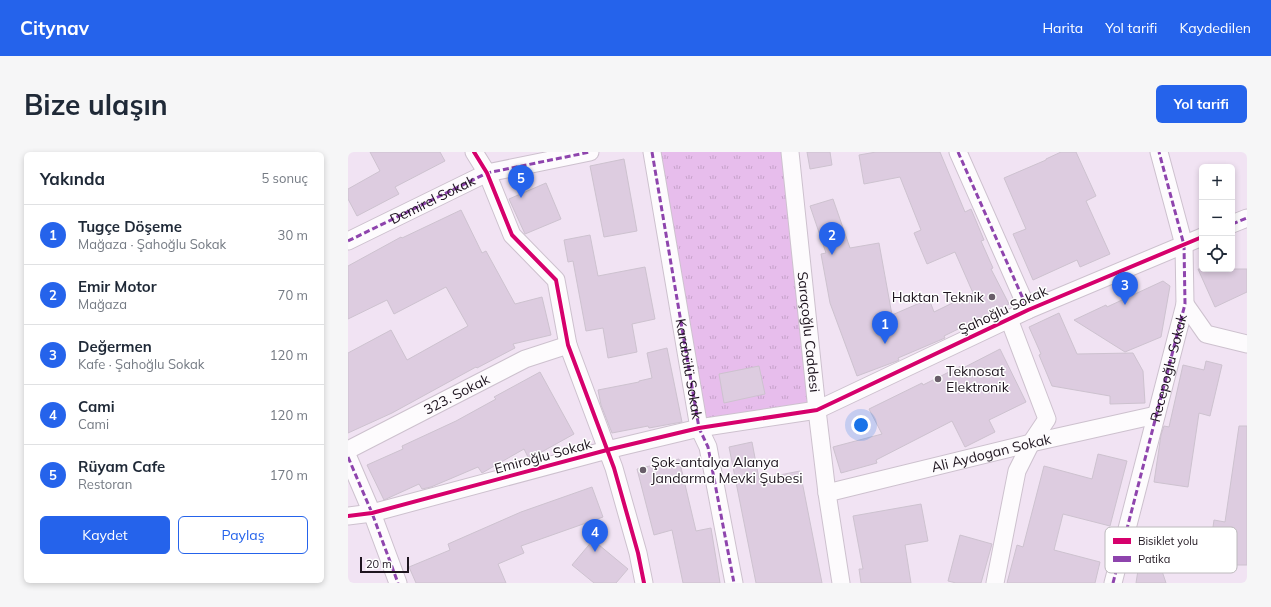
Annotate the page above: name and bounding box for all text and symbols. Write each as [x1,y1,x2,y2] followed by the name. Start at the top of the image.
[20,16,89,40] text: Citynav
[1042,19,1083,37] text: Harita
[1105,19,1157,37] text: Yol tarifi
[1179,19,1251,37] text: Kaydedilen
[1156,85,1247,123] button: Yol tarifi
[24,87,168,122] text: Bize ulaşın
[1199,164,1235,272] map controls
[1199,164,1235,200] button: +
[508,165,534,198] pin: 5
[40,168,105,189] text: Yakında
[261,170,308,186] text: 5 sonuç
[387,171,479,228] street label: Demirel Sokak
[1199,200,1235,236] button: −
[78,217,182,236] text: Tugçe Döşeme
[819,222,845,255] pin: 2
[49,227,57,243] text: 1
[278,227,308,243] text: 30 m
[78,236,226,252] text: Mağaza · Şahoğlu Sokak
[1199,236,1235,272] button: locate
[794,271,824,393] street label: Saraçoğlu Caddesi
[1112,272,1138,305] pin: 3
[78,277,157,296] text: Emir Motor
[956,281,1051,339] street label: Şahoğlu Sokak
[49,287,57,303] text: 2
[278,287,308,303] text: 70 m
[892,288,985,306] place label: Haktan Teknik
[987,292,997,302] marker: Haktan Teknik
[78,296,127,312] text: Mağaza
[872,311,898,344] pin: 1
[1146,311,1191,424] street label: Recepoğlu Sokak
[672,317,706,421] street label: Karabülü Sokak
[78,337,152,356] text: Değermen
[49,347,57,363] text: 3
[270,347,308,363] text: 120 m
[78,356,205,372] text: Kafe · Şahoğlu Sokak
[946,362,1010,396] place label: Teknosat Elektronik
[421,369,493,419] street label: 323. Sokak
[933,374,943,384] marker: Teknosat Elektronik
[78,397,115,416] text: Cami
[49,407,57,423] text: 4
[270,407,308,423] text: 120 m
[851,415,871,435] your location
[78,416,109,432] text: Cami
[929,430,1054,476] street label: Ali Aydogan Sokak
[492,434,594,478] street label: Emiroğlu Sokak
[651,453,803,487] place label: Şok-antalya Alanya Jandarma Mevki Şubesi
[78,457,165,476] text: Rüyam Cafe
[638,465,648,475] marker: Şok-antalya Alanya Jandarma Mevki Şubesi
[49,467,57,483] text: 5
[270,467,308,483] text: 170 m
[78,476,132,492] text: Restoran
[40,516,170,554] button: Kaydet
[178,516,308,554] button: Paylaş
[582,519,608,552] pin: 4
[1105,527,1237,573] legend
[1138,534,1198,548] text: Bisiklet yolu
[1138,552,1170,566] text: Patika
[360,555,409,574] scale bar
[366,557,392,571] text: 20 m

